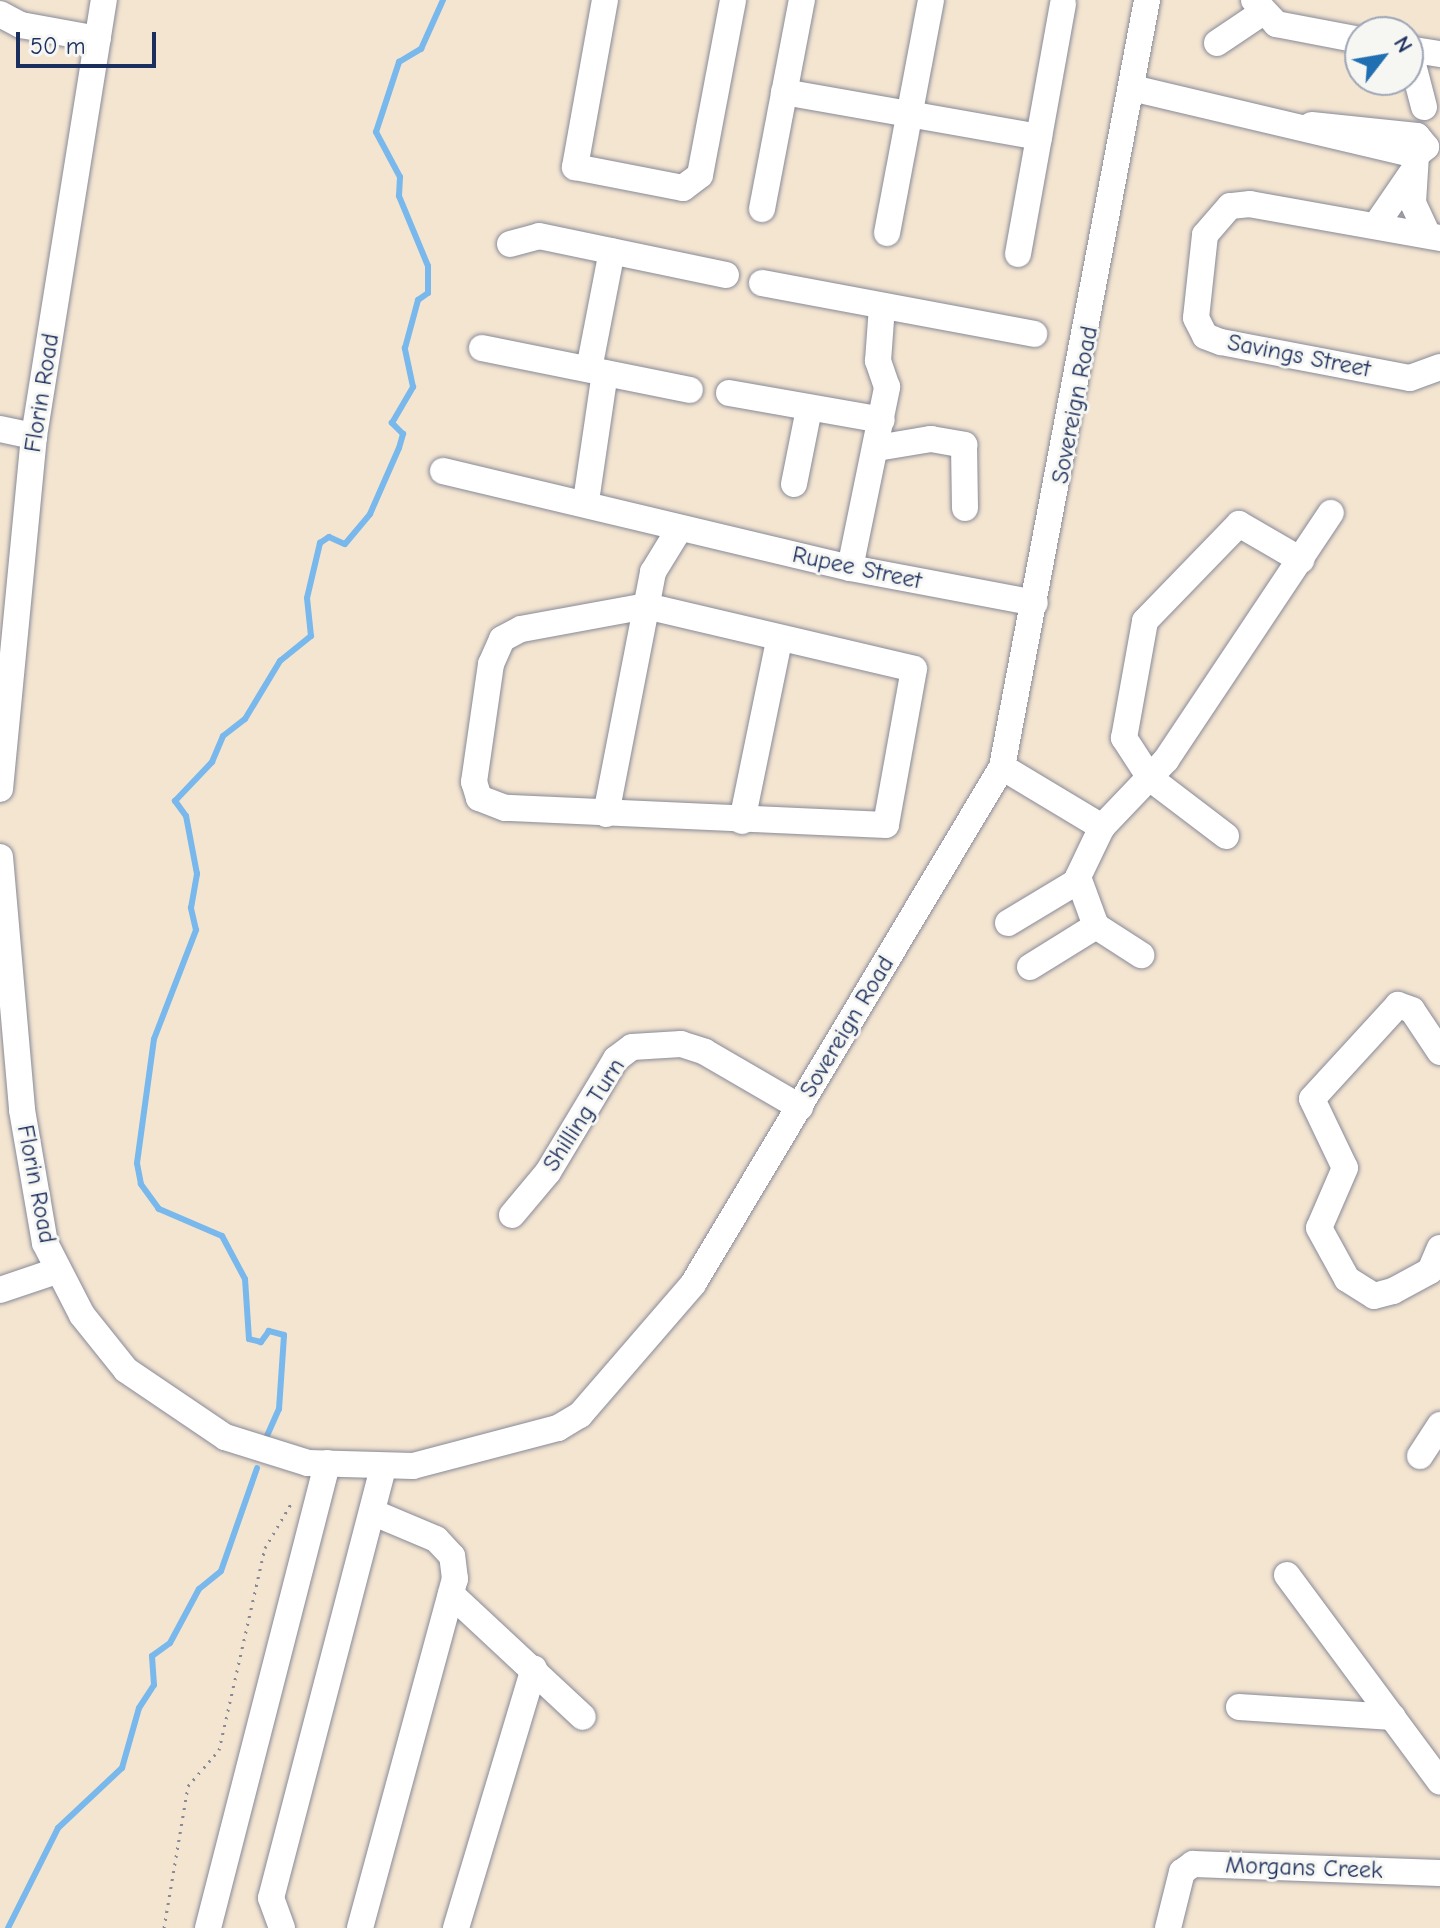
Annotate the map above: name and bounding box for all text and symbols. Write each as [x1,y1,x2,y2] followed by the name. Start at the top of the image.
[20,16,160,66] scale bar
[1344,16,1424,96] north arrow
[30,32,86,60] text: 50 m
[1388,32,1418,58] text: N
[1046,324,1104,486] street label: Sovereign Road
[1225,328,1373,384] street label: Savings Street
[18,332,66,454] street label: Florin Road
[790,540,924,596] street label: Rupee Street
[794,951,900,1103] street label: Sovereign Road
[537,1053,631,1177] street label: Shilling Turn
[10,1122,62,1246] street label: Florin Road
[1225,1851,1383,1885] street label: Morgans Creek

